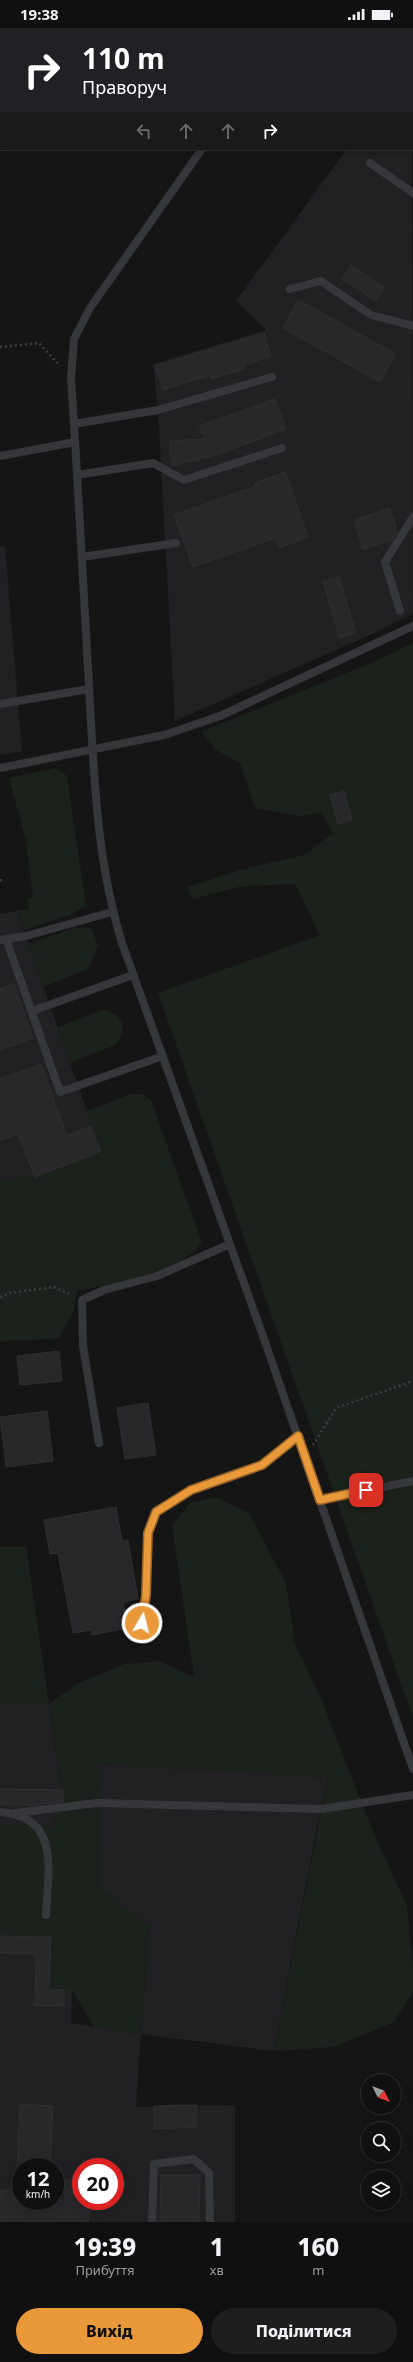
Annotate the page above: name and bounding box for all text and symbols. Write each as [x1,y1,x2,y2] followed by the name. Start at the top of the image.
[20,4,59,24] text: 19:38
[82,39,165,77] text: 110 m
[16,44,68,96] icon: right
[82,75,167,99] text: Праворуч
[133,120,155,142] icon: left
[175,120,197,142] icon: ahead
[217,120,239,142] icon: ahead
[259,120,281,142] icon: right
[349,1473,383,1507] pin
[355,1479,377,1501] icon: arrive
[121,1602,163,1644] position arrow
[361,2074,401,2114] north arrow
[361,2074,401,2210] map controls
[361,2122,401,2162] button: search
[72,2158,124,2210] speed limit sign: 20
[27,2165,49,2192] text: 12
[361,2170,401,2210] button: layers
[26,2187,50,2201] text: km/h
[74,2230,136,2263] text: 19:39
[210,2230,224,2263] text: 1
[298,2230,339,2263] text: 160
[75,2261,134,2279] text: Прибуття
[210,2261,224,2279] text: хв
[312,2261,325,2279] text: m
[16,2308,203,2354] button: Вихід
[211,2308,397,2354] button: Поділитися

